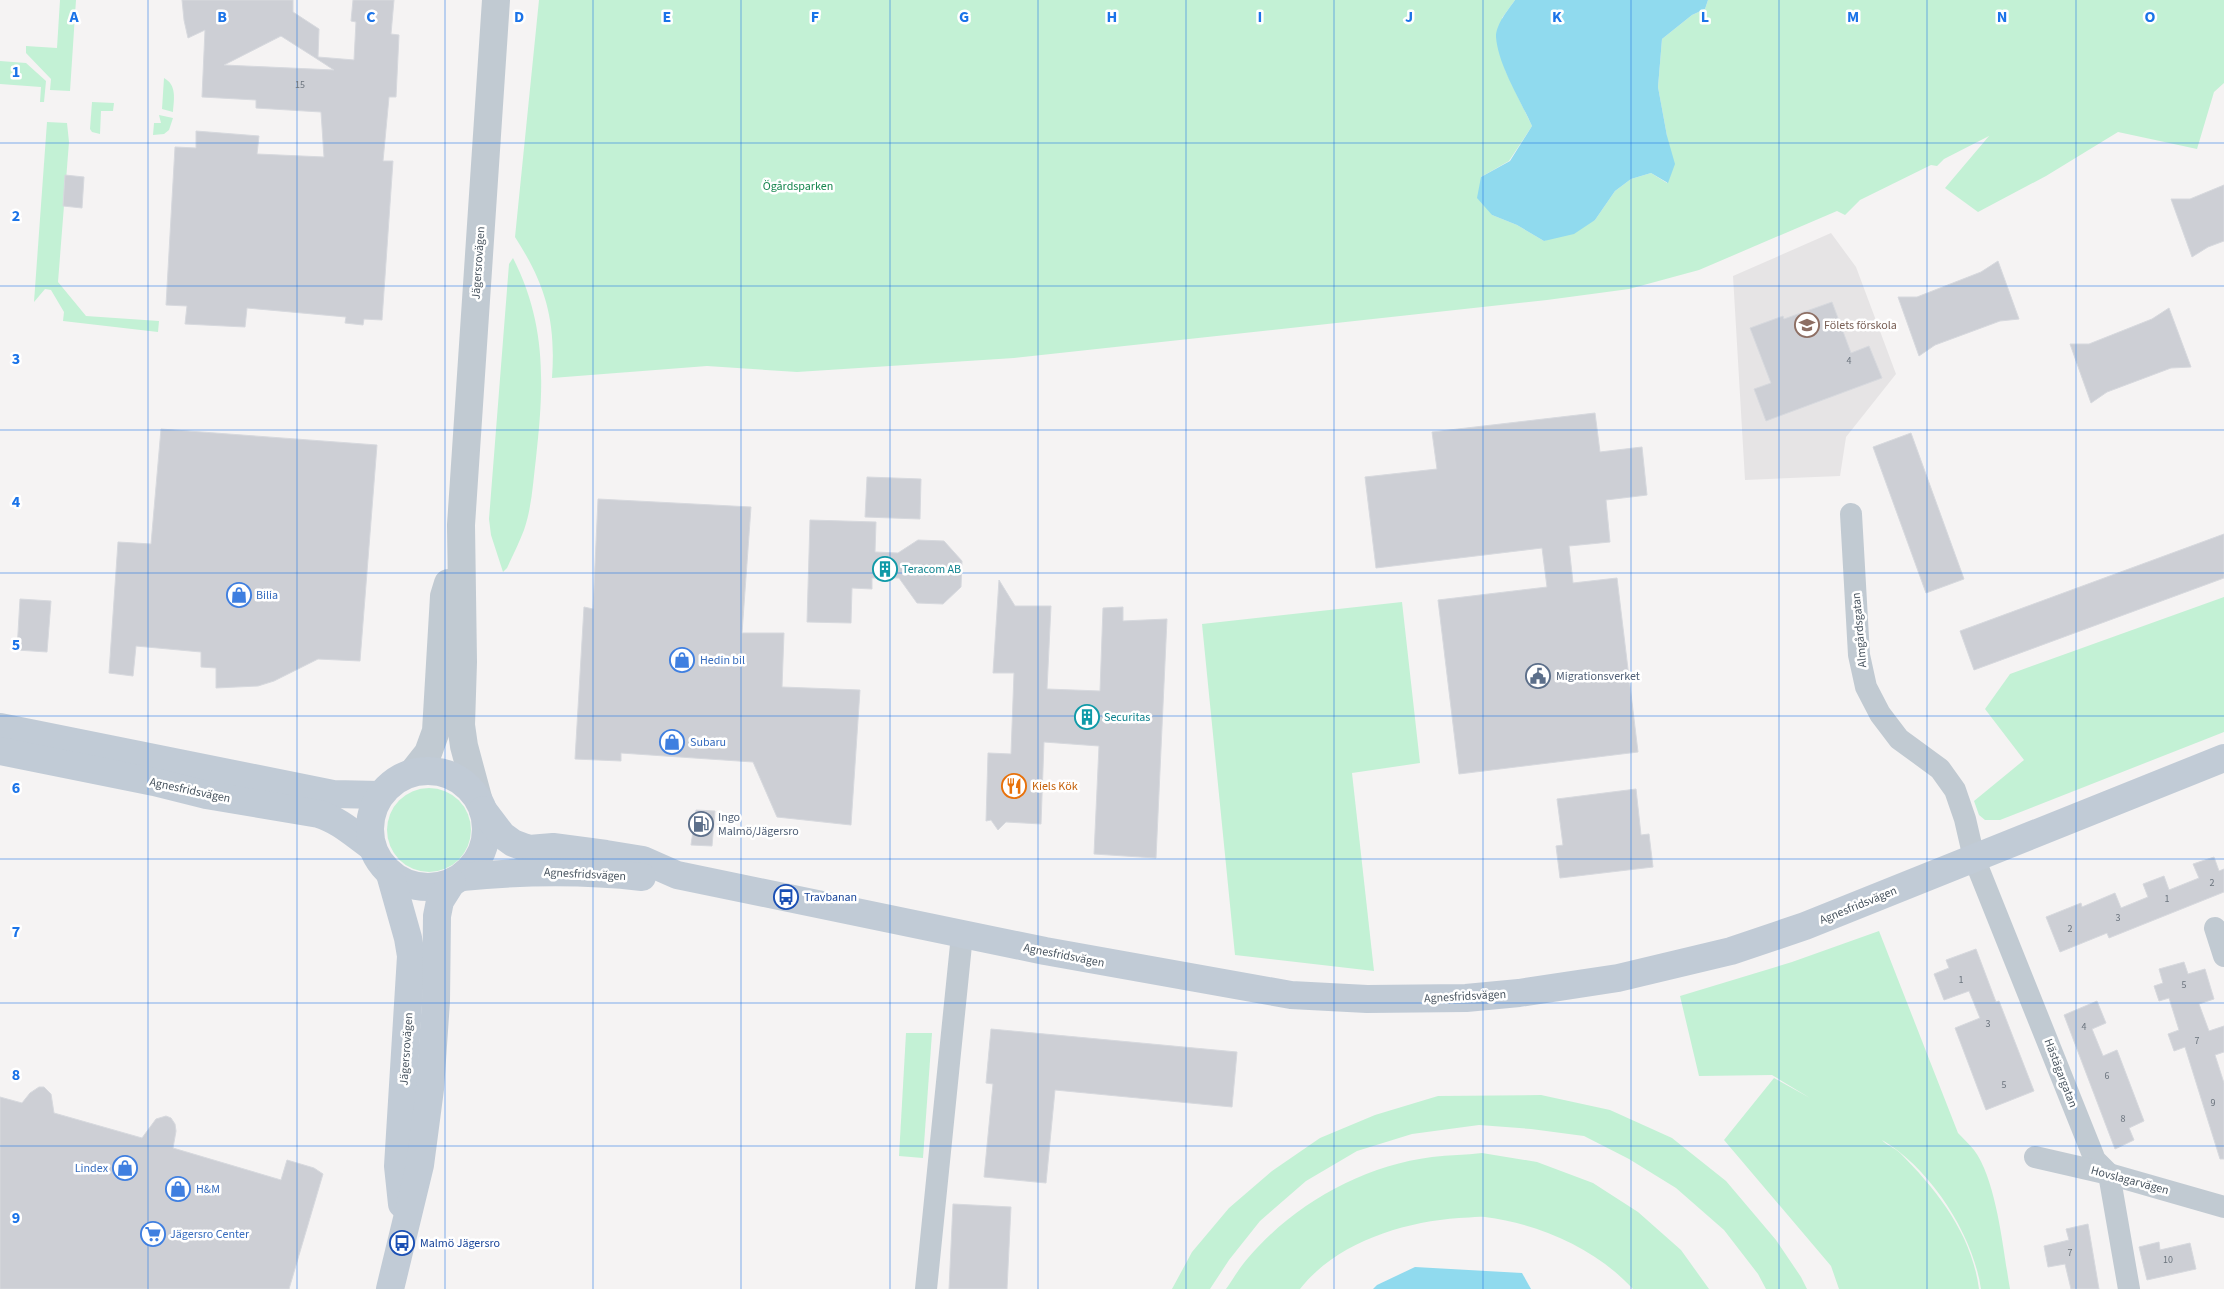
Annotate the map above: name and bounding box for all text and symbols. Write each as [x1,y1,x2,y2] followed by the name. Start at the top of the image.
[68,6,79,28] text: A
[217,6,227,28] text: B
[366,6,376,28] text: C
[514,6,524,28] text: D
[663,6,671,28] text: E
[811,6,819,28] text: F
[959,6,969,28] text: G
[1107,6,1117,28] text: H
[1258,6,1262,28] text: I
[1405,6,1413,28] text: J
[1552,6,1562,28] text: K
[1701,6,1709,28] text: L
[1847,6,1859,28] text: M
[1997,6,2007,28] text: N
[2145,6,2156,28] text: O
[12,61,20,83] text: 1
[295,78,305,92] house number: 15
[763,178,833,195] park label: Ögårdsparken
[12,205,20,227] text: 2
[467,226,490,300] street label: Jägersrovägen
[1794,312,1820,338] school or university icon: Fölets förskola
[1824,317,1897,334] place label: Fölets förskola
[12,348,20,370] text: 3
[1847,354,1852,368] house number: 4
[12,491,21,513] text: 4
[872,556,898,582] building icon: Teracom AB
[902,561,961,578] place label: Teracom AB
[226,582,252,608] shop icon: Bilia
[256,587,278,604] place label: Bilia
[1848,592,1871,668] street label: Almgårdsgatan
[12,634,20,656] text: 5
[669,647,695,673] shop icon: Hedin bil
[700,652,745,669] place label: Hedin bil
[1525,663,1551,689] public building icon: Migrationsverket
[1556,668,1640,685] place label: Migrationsverket
[1074,704,1100,730] building icon: Securitas
[1104,709,1150,726] place label: Securitas
[659,729,685,755] shop icon: Subaru
[690,734,726,751] place label: Subaru
[1001,773,1027,799] restaurant icon: Kiels Kök
[148,774,232,807] street label: Agnesfridsvägen
[12,777,20,799] text: 6
[1032,778,1078,795] place label: Kiels Kök
[718,809,799,840] place label: Ingo Malmö/Jägersro
[688,811,714,837] fuel station icon: Ingo Malmö/Jägersro
[543,864,626,885] street label: Agnesfridsvägen
[2210,876,2215,890] house number: 2
[1817,882,1899,929] street label: Agnesfridsvägen
[773,884,799,910] bus stop icon: Travbanan
[804,889,857,906] place label: Travbanan
[2165,892,2170,906] house number: 1
[2116,911,2121,925] house number: 3
[12,921,20,943] text: 7
[2068,922,2073,936] house number: 2
[1022,939,1106,972] street label: Agnesfridsvägen
[1959,973,1964,987] house number: 1
[2182,978,2187,992] house number: 5
[1424,986,1507,1007] street label: Agnesfridsvägen
[395,1012,418,1086] street label: Jägersrovägen
[1986,1017,1991,1031] house number: 3
[2082,1020,2087,1034] house number: 4
[2195,1034,2200,1048] house number: 7
[2040,1036,2081,1110] street label: Hästägargatan
[12,1064,20,1086] text: 8
[2105,1069,2110,1083] house number: 6
[2002,1078,2007,1092] house number: 5
[2211,1096,2216,1110] house number: 9
[2121,1112,2126,1126] house number: 8
[112,1155,138,1181] shop icon: Lindex
[75,1160,109,1177] place label: Lindex
[2089,1162,2171,1199] street label: Hovslagarvägen
[165,1176,191,1202] shop icon: H&M
[196,1181,220,1198] place label: H&M
[12,1207,20,1229] text: 9
[140,1221,166,1247] supermarket icon: Jägersro Center
[170,1226,250,1243] place label: Jägersro Center
[389,1230,415,1256] bus stop icon: Malmö Jägersro
[420,1235,500,1252] place label: Malmö Jägersro
[2068,1246,2073,1260] house number: 7
[2163,1253,2173,1267] house number: 10

